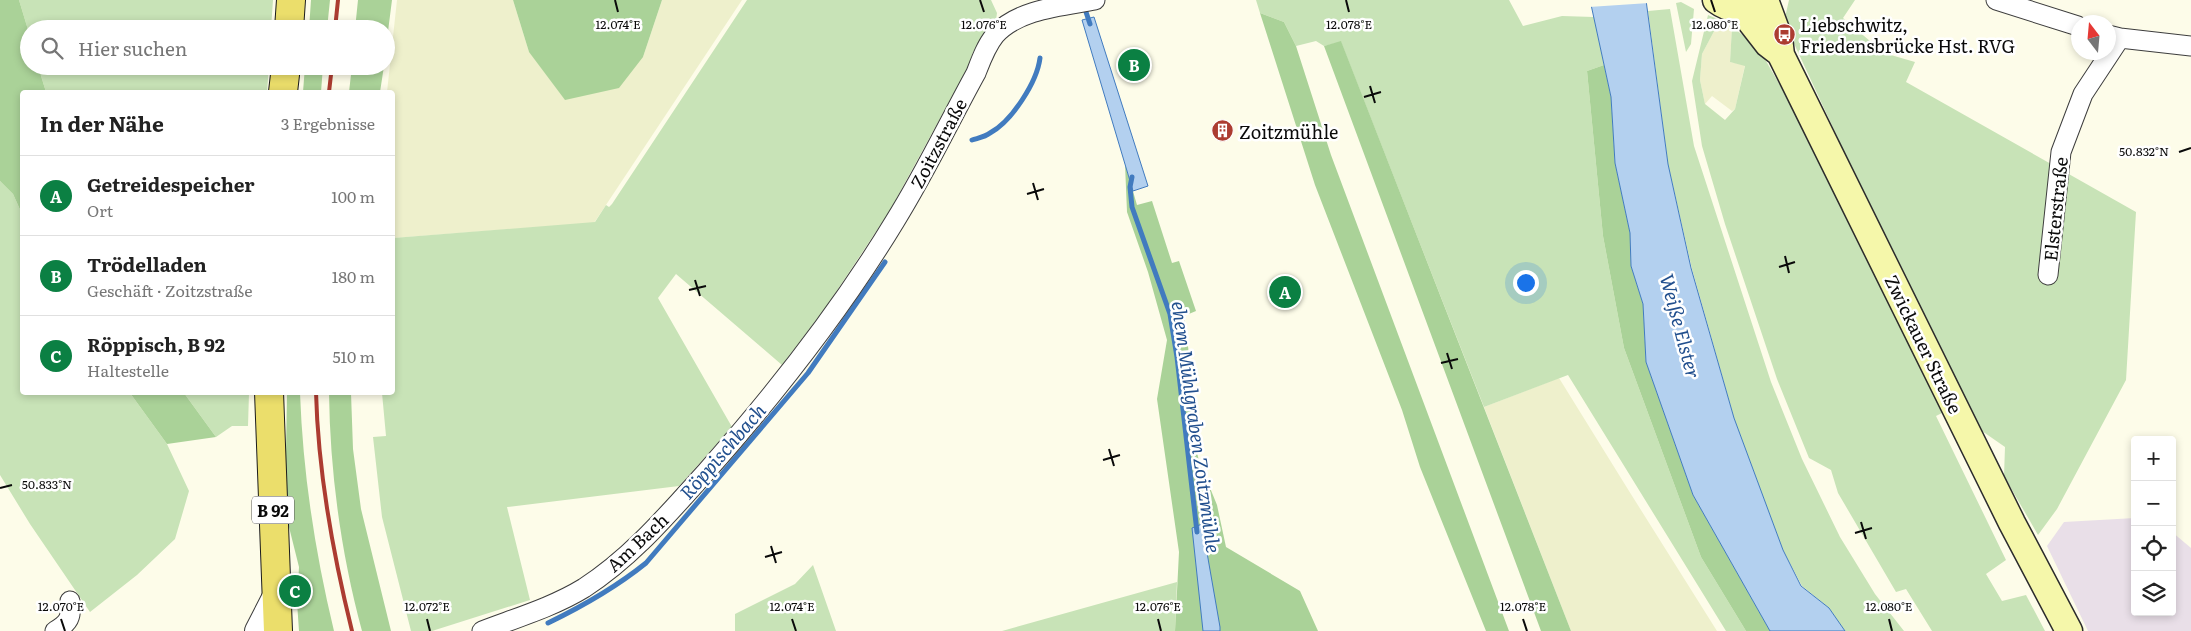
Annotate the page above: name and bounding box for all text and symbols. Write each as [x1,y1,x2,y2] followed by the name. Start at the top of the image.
[1800,11,2015,59] place label: Liebschwitz, Friedensbrücke Hst. RVG
[595,15,641,33] text: 12.074°E
[961,15,1007,33] text: 12.076°E
[1326,15,1372,33] text: 12.078°E
[1691,15,1739,33] text: 12.080°E
[2071,15,2116,60] north arrow
[20,20,395,75] search box
[1772,22,1796,46] bus stop icon: Liebschwitz, Friedensbrücke Hst. RVG
[38,34,66,62] icon: search
[78,34,187,62] text: Hier suchen
[1118,46,1150,84] pin: B
[903,93,973,193] street label: Zoitzstraße
[40,107,164,138] text: In der Nähe
[281,111,375,135] text: 3 Ergebnisse
[1239,118,1338,145] place label: Zoitzmühle
[1211,119,1235,143] building icon: Zoitzmühle
[2119,142,2169,160] text: 50.832°N
[2036,155,2074,263] street label: Elsterstraße
[87,170,255,198] text: Getreidespeicher
[50,184,62,208] text: A
[331,184,375,208] text: 100 m
[87,198,113,222] text: Ort
[87,250,207,278] text: Trödelladen
[50,264,62,288] text: B
[332,264,375,288] text: 180 m
[1513,270,1539,296] your location
[1879,270,1969,418] street label: Zwickauer Straße
[1654,271,1708,382] water label: Weiße Elster
[1269,273,1301,311] pin: A
[87,278,252,302] text: Geschäft · Zoitzstraße
[1165,299,1229,555] water label: ehem Mühlgraben Zoitzmühle
[87,330,225,358] text: Röppisch, B 92
[50,344,62,368] text: C
[332,344,375,368] text: 510 m
[87,358,169,382] text: Haltestelle
[672,397,772,505] water label: Röppischbach
[2131,436,2176,616] map controls
[2131,436,2176,481] button: +
[22,475,72,493] text: 50.833°N
[2131,481,2176,526] button: −
[252,496,294,524] road number: B 92
[600,506,674,578] street label: Am Bach
[2131,526,2176,571] button: locate
[2131,571,2176,616] button: layers
[279,572,311,610] pin: C
[38,597,85,615] text: 12.070°E
[404,597,450,615] text: 12.072°E
[769,597,815,615] text: 12.074°E
[1135,597,1181,615] text: 12.076°E
[1500,597,1546,615] text: 12.078°E
[1865,597,1913,615] text: 12.080°E

